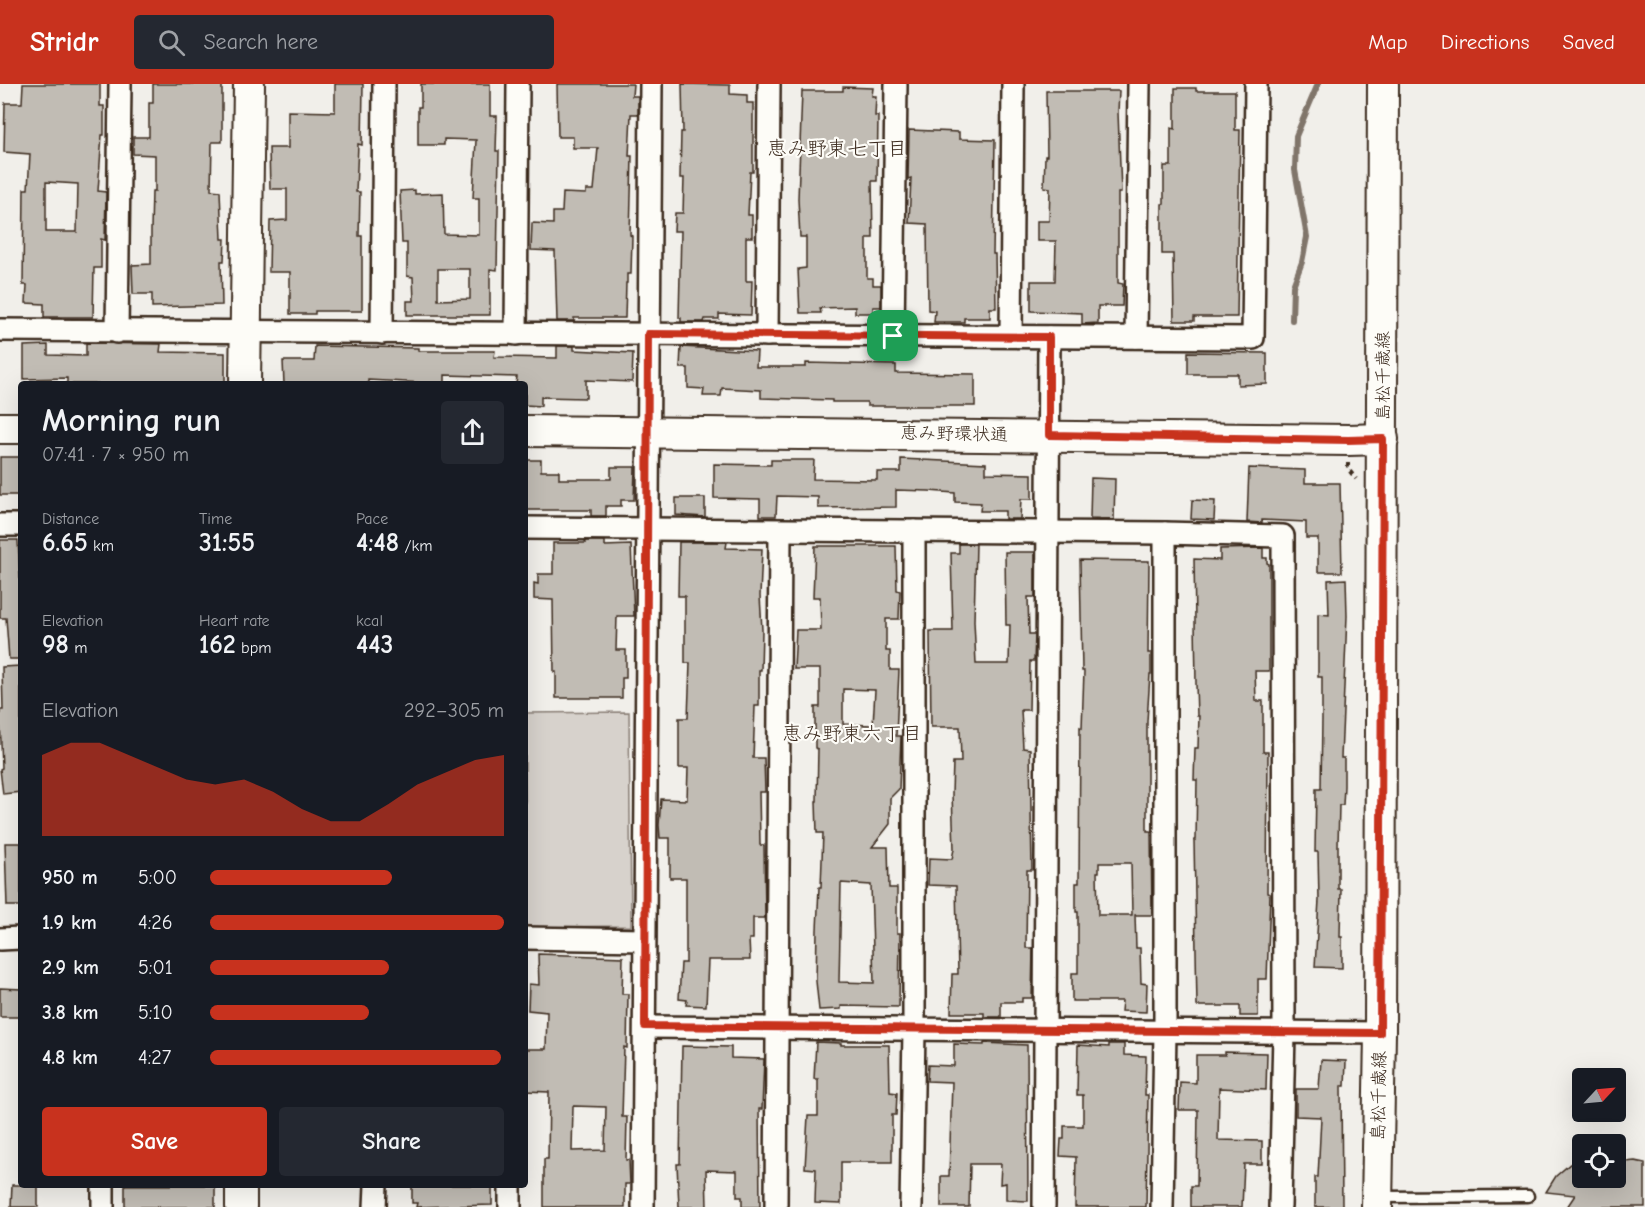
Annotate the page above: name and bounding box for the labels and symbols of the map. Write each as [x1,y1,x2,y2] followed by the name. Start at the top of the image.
[767,137,907,160] district label: 恵み野東七丁目
[867,310,918,361] pin
[1373,331,1394,421] street label: 島松千歳線
[900,423,1008,445] street label: 恵み野環状通
[782,722,922,745] district label: 恵み野東六丁目
[1368,1051,1390,1141] street label: 島松千歳線
[1572,1068,1626,1122] north arrow

